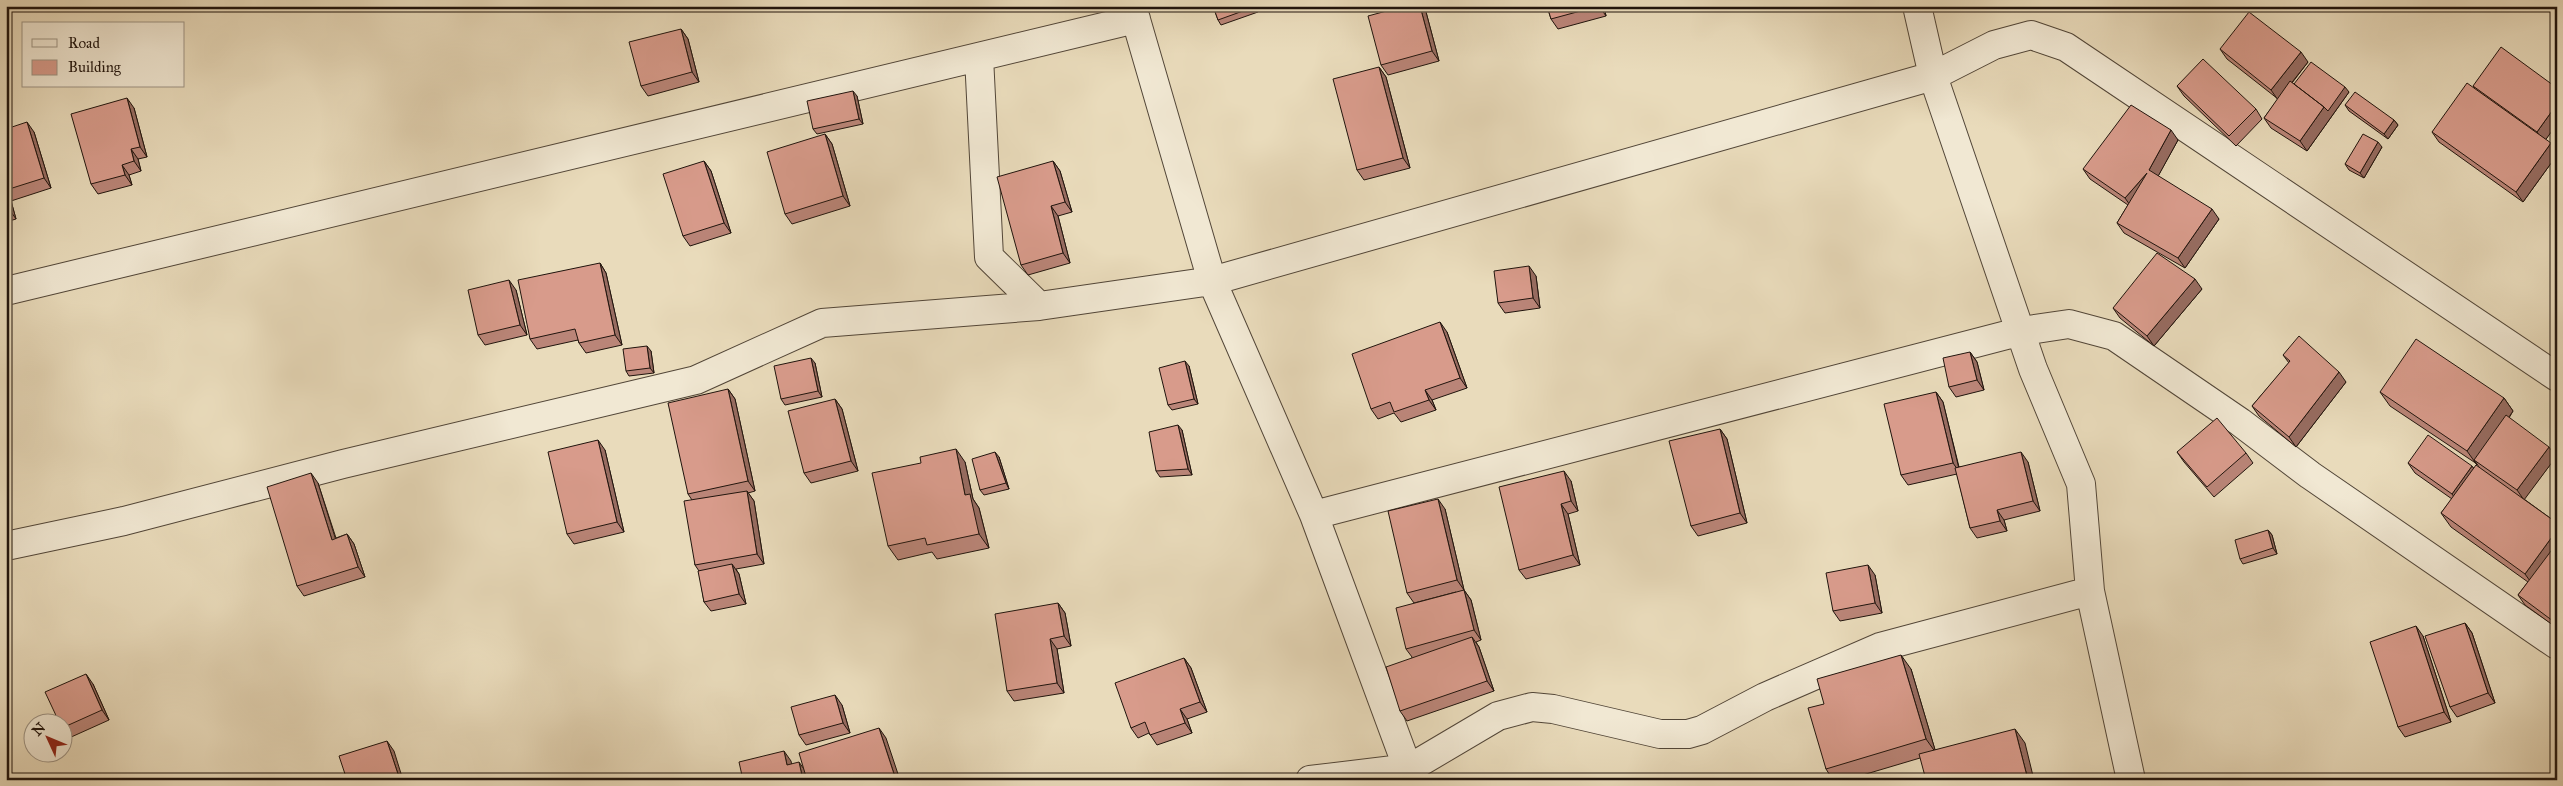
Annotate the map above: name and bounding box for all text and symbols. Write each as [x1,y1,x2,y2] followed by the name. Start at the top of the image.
[22,22,185,88] legend
[68,34,100,52] text: Road
[68,58,122,76] text: Building
[22,714,72,764] north arrow
[29,719,49,739] text: N

